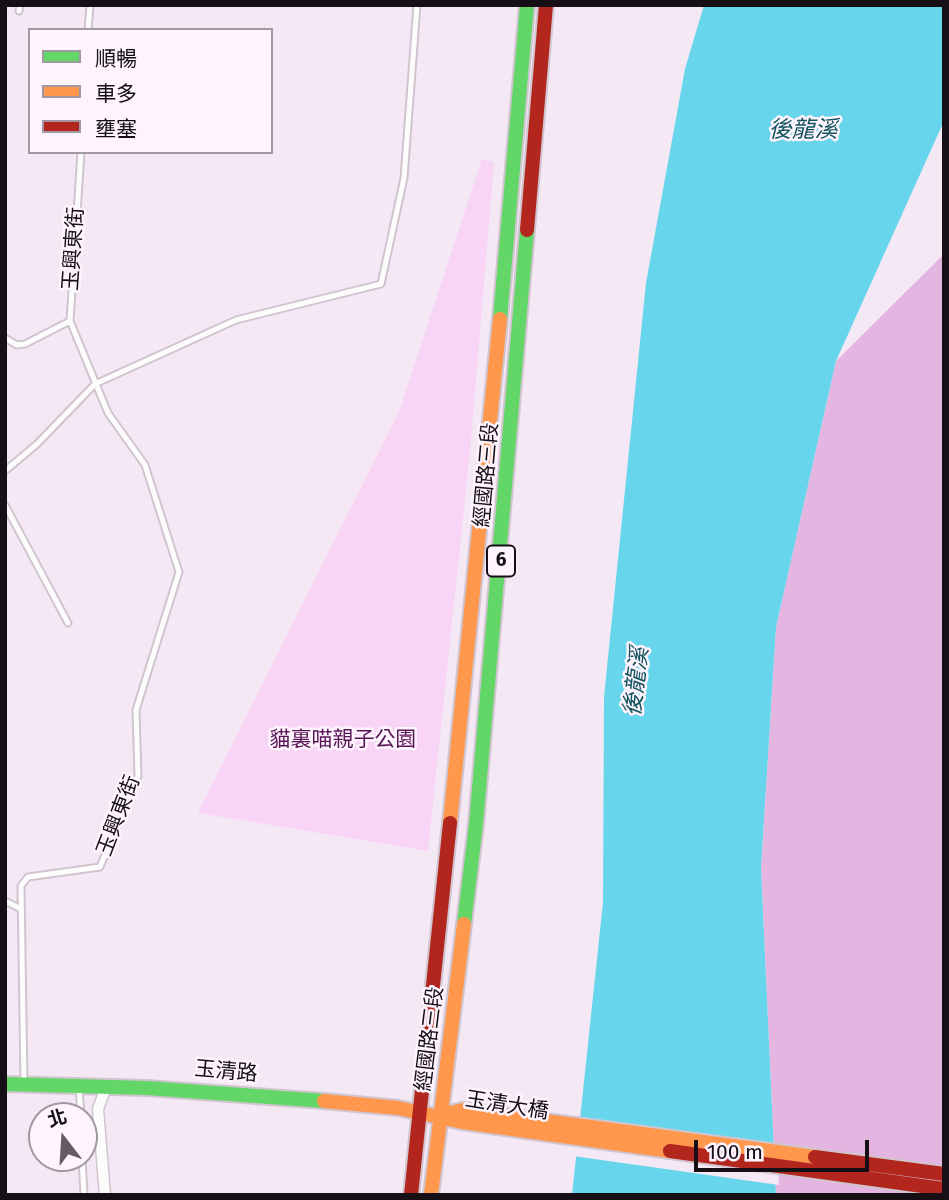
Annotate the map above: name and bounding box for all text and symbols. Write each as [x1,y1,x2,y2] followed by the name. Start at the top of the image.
[28,28,273,154] legend
[95,46,137,72] text: 順暢
[95,81,137,107] text: 車多
[95,116,137,142] text: 壅塞
[769,117,837,145] water label: 後龍溪
[59,206,89,292] street label: 玉興東街
[470,422,504,528] street label: 經國路三段
[487,546,515,576] road number: 6
[619,646,655,718] water label: 後龍溪
[270,727,416,753] park label: 貓裏喵親子公園
[92,772,146,860] street label: 玉興東街
[411,985,449,1093] street label: 經國路三段
[194,1057,258,1087] street label: 玉清路
[464,1087,550,1125] street label: 玉清大橋
[28,1102,98,1172] north arrow
[45,1105,70,1132] text: 北
[697,1126,872,1170] scale bar
[707,1139,763,1165] text: 100 m

